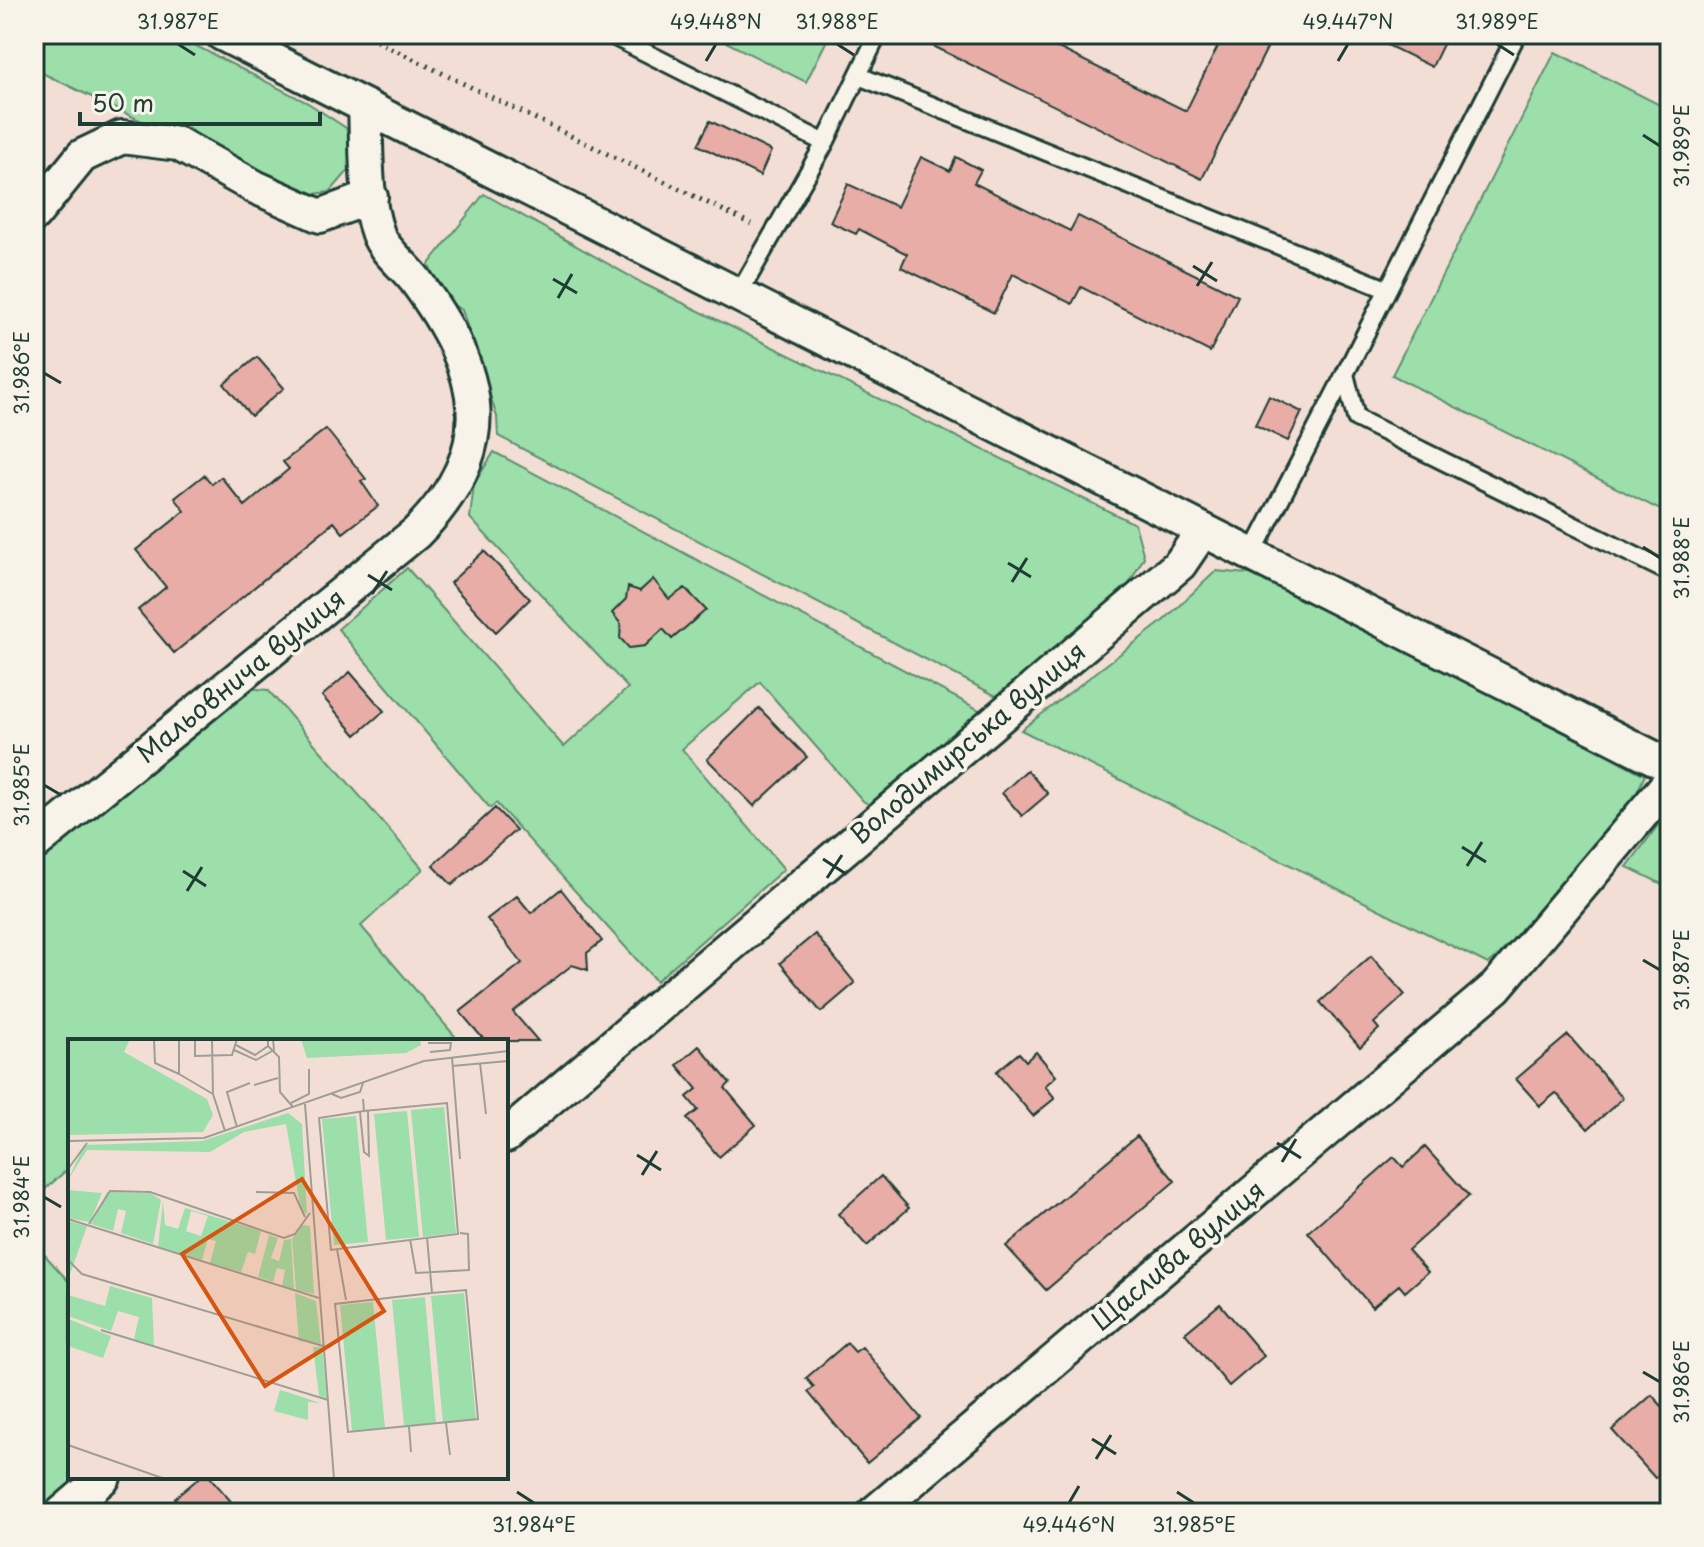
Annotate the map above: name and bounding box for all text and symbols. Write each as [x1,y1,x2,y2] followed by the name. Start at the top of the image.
[137,6,219,36] text: 31.987°E
[670,6,762,36] text: 49.448°N
[795,6,879,36] text: 31.988°E
[1303,6,1393,36] text: 49.447°N
[1455,6,1539,36] text: 31.989°E
[80,76,320,126] scale bar
[92,84,154,120] text: 50 m
[1666,104,1696,188] text: 31.989°E
[6,331,36,415] text: 31.986°E
[1666,516,1696,600] text: 31.988°E
[127,578,353,771] street label: Мальовнича вулиця
[841,631,1093,852] street label: Володимирська вулиця
[6,743,36,827] text: 31.985°E
[1666,929,1696,1011] text: 31.987°E
[68,1039,508,1479] inset map
[6,1155,36,1239] text: 31.984°E
[1082,1170,1272,1339] street label: Щаслива вулиця
[1666,1340,1696,1424] text: 31.986°E
[492,1509,576,1539] text: 31.984°E
[1023,1509,1116,1539] text: 49.446°N
[1152,1509,1236,1539] text: 31.985°E

